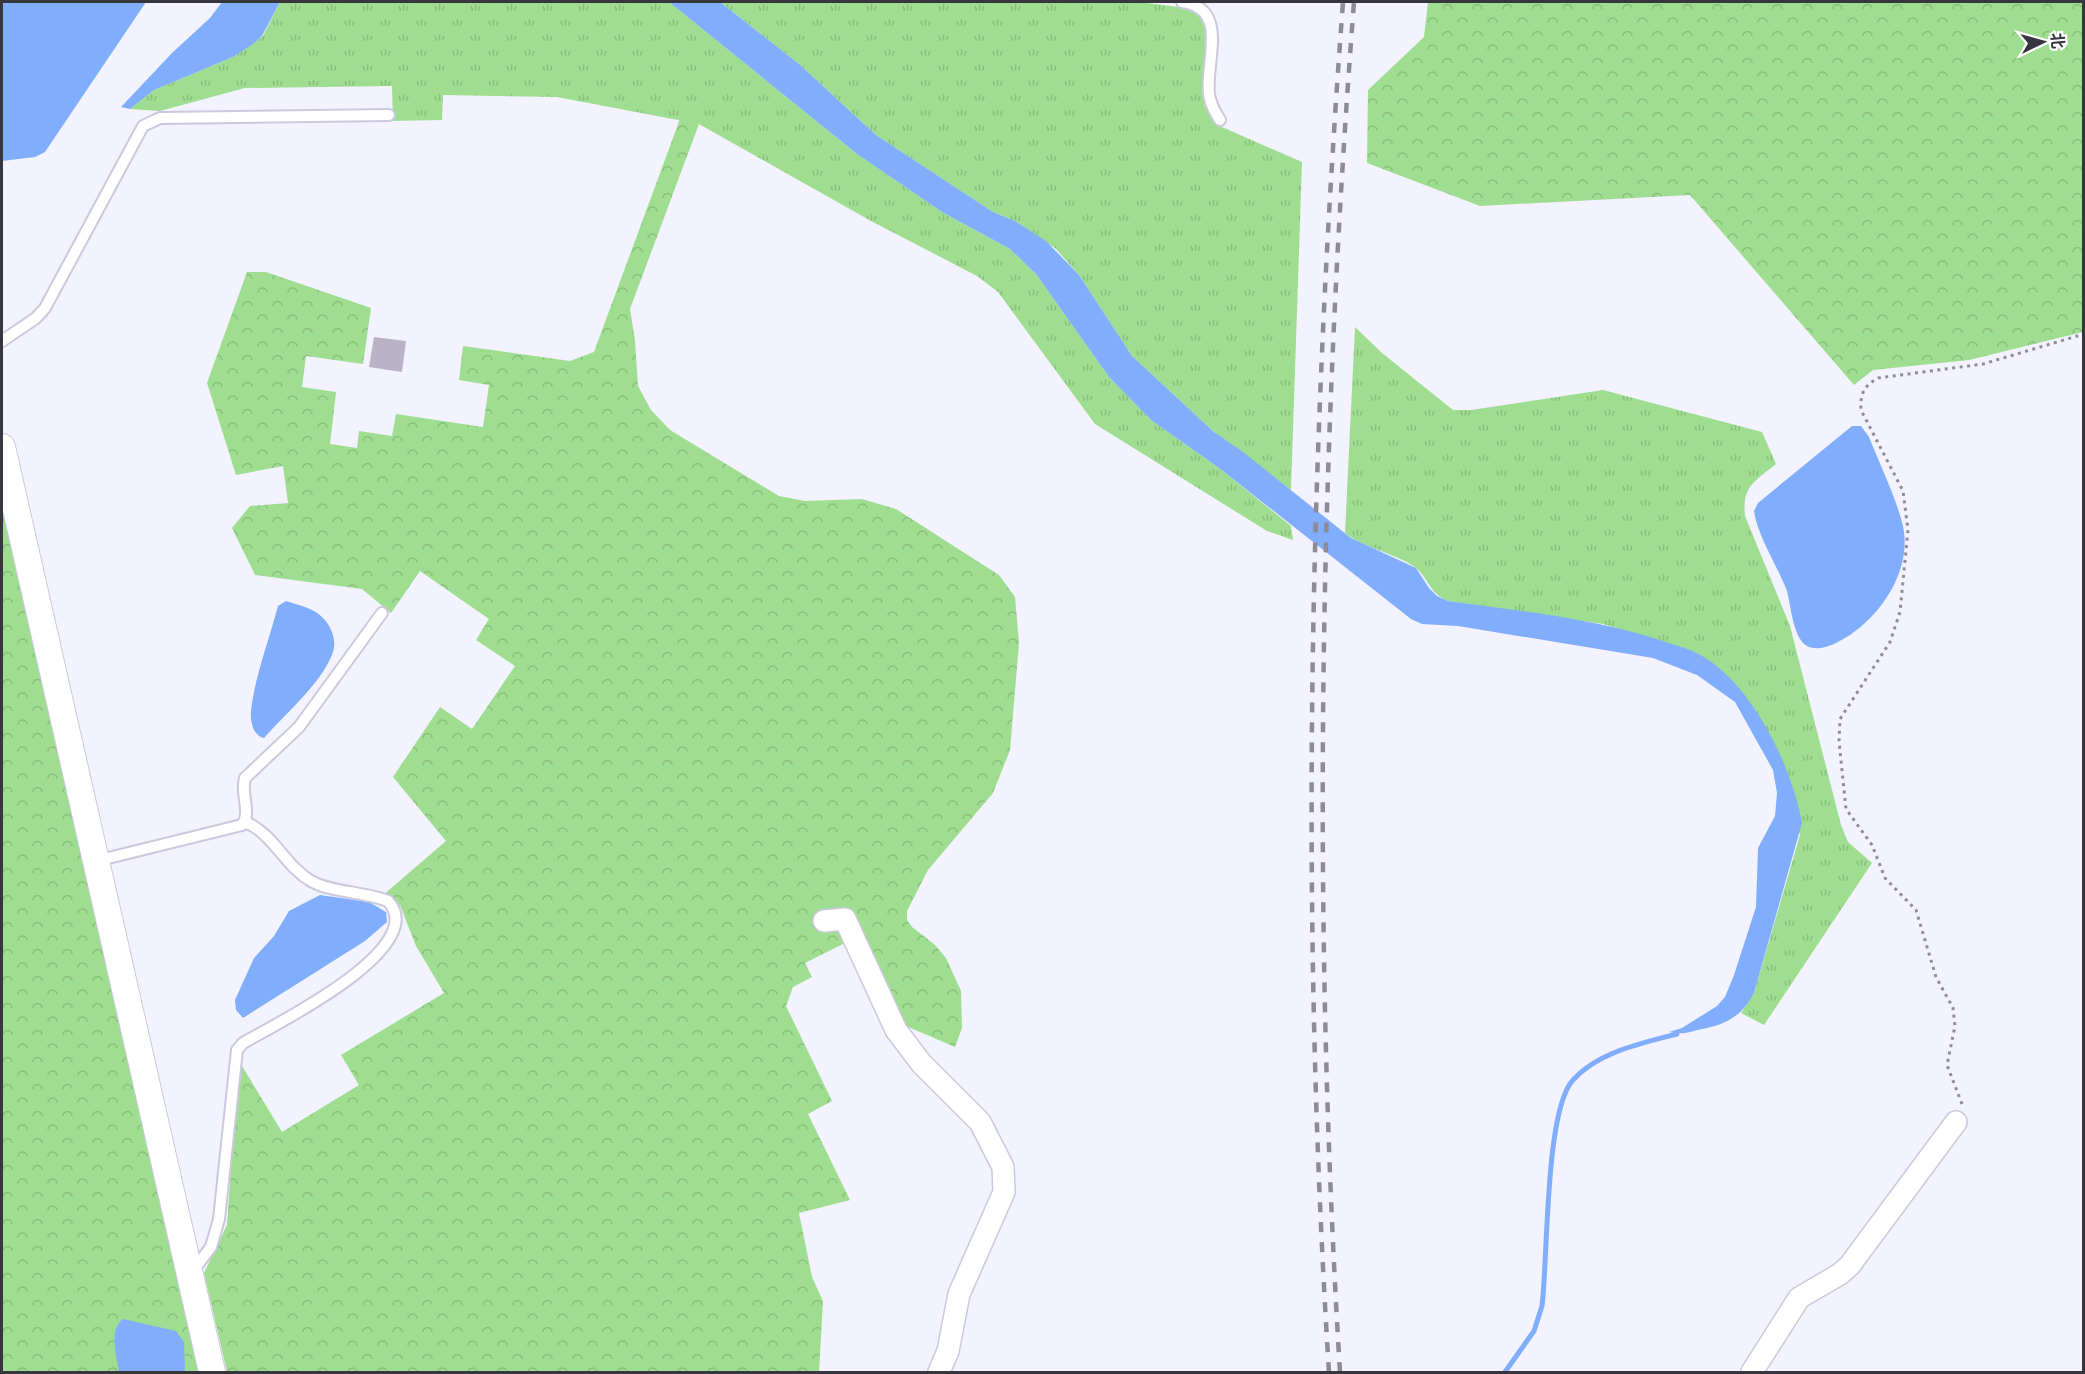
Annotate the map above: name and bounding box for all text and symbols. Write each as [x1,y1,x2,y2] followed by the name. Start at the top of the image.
[2013,12,2073,72] north arrow
[2045,32,2070,50] text: 北

